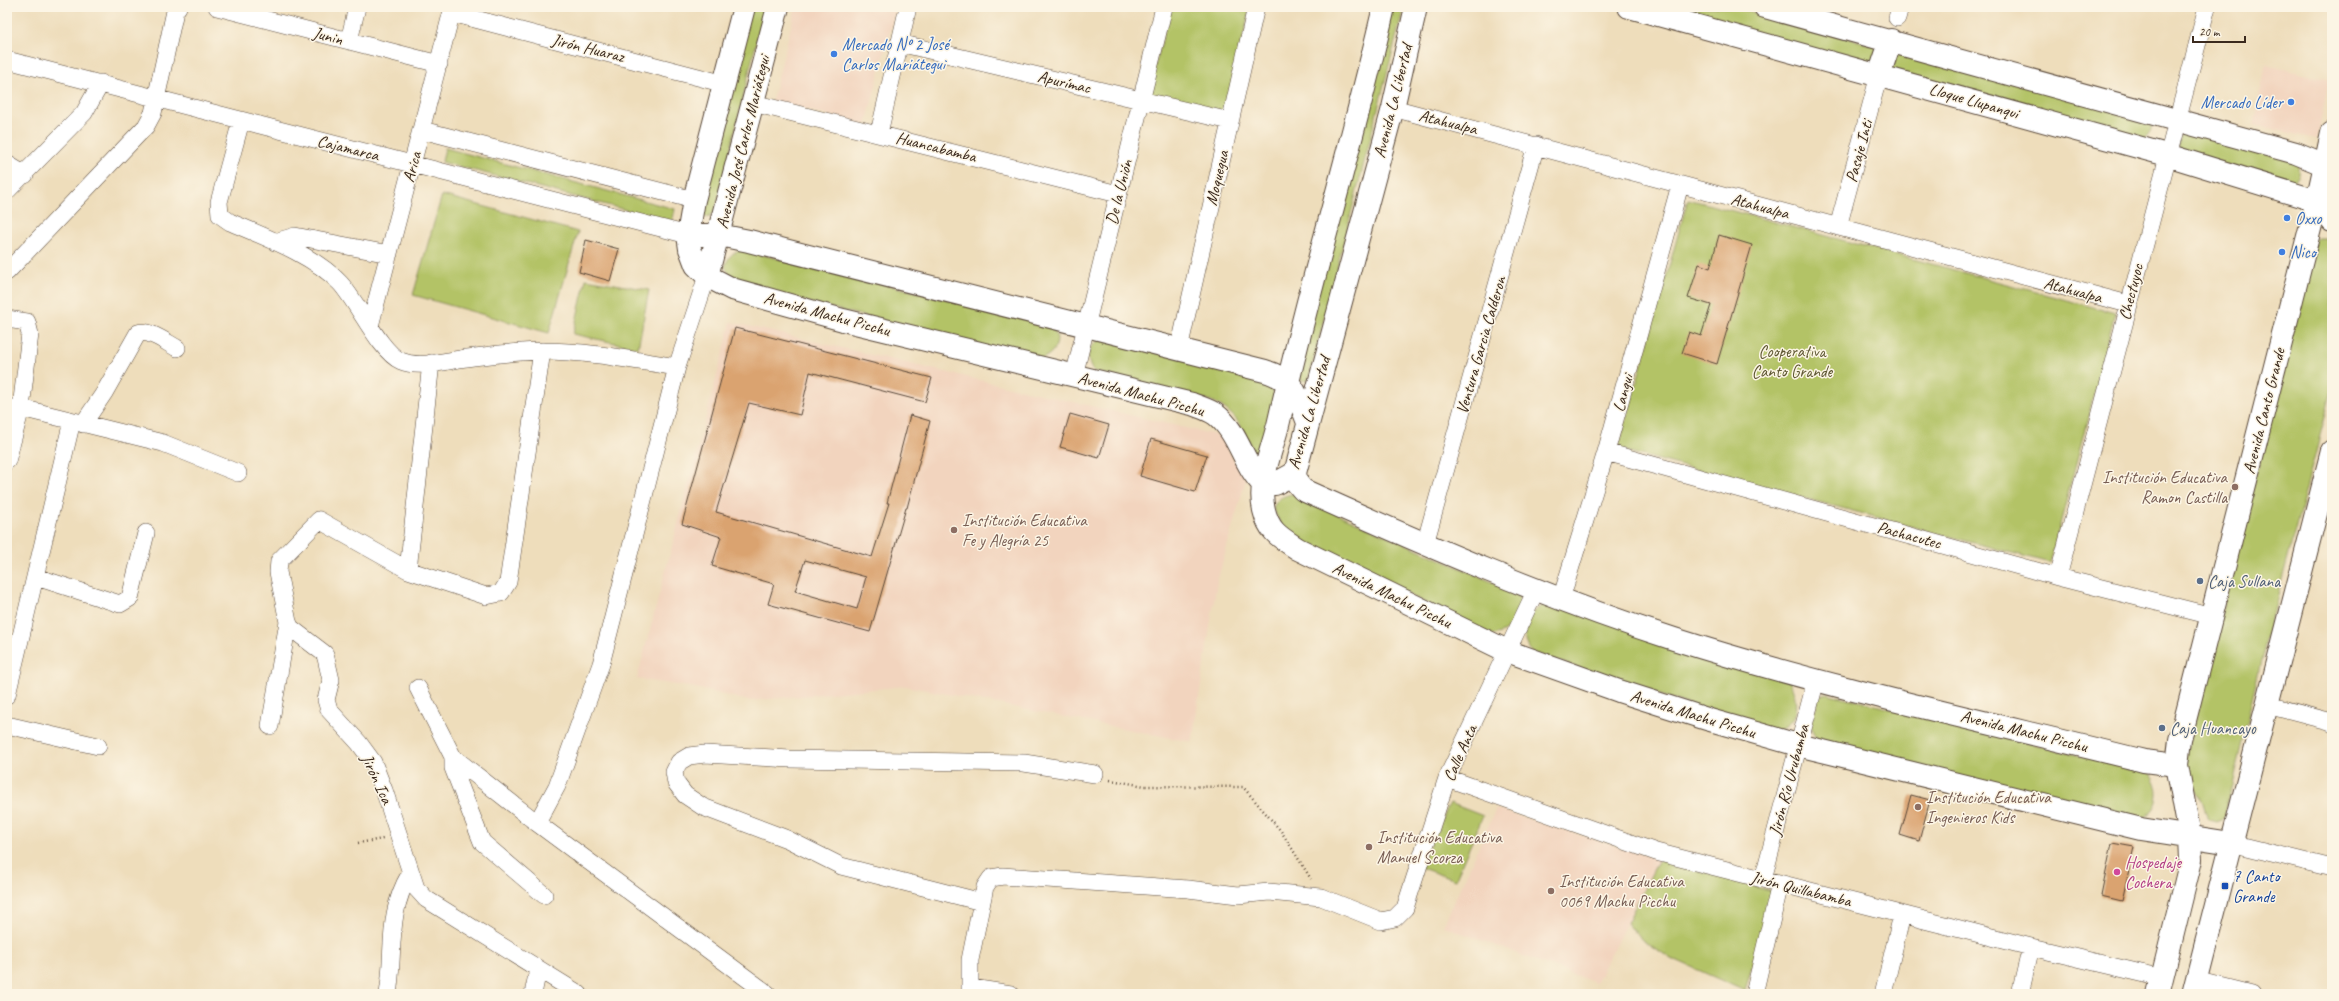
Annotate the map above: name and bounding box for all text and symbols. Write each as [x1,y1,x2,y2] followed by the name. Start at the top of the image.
[2193,18,2245,44] scale bar
[310,22,345,50] street label: Junin
[2199,24,2221,40] text: 20 m
[549,29,628,67] street label: Jirón Huaraz
[842,34,951,75] place label: Mercado Nº 2 José Carlos Mariátegui
[1369,40,1418,160] street label: Avenida La Libertad
[829,49,839,59] marker: Mercado Nº 2 José Carlos Mariátegui
[711,51,775,231] street label: Avenida José Carlos Mariátegui
[1036,66,1093,98] street label: Apurímac
[1927,78,2023,124] street label: Lloque Llupanqui
[2201,92,2285,113] place label: Mercado Líder
[2286,97,2296,107] marker: Mercado Líder
[1417,105,1481,140] street label: Atahualpa
[1841,116,1878,184] street label: Pasaje Inti
[894,127,979,167] street label: Huancabamba
[315,130,382,166] street label: Cajamarca
[1201,147,1234,207] street label: Moquegua
[398,148,426,184] street label: Arica
[1101,156,1138,227] street label: De la Unión
[1729,188,1793,224] street label: Atahualpa
[2295,208,2323,229] place label: Oxxo
[2282,213,2292,223] marker: Oxxo
[2290,242,2318,263] place label: Nico
[2277,247,2287,257] marker: Nico
[2114,261,2148,322] street label: Chectuyoc
[1451,272,1511,416] street label: Ventura Garcia Calderon
[2042,272,2106,308] street label: Atahualpa
[762,287,894,341] street label: Avenida Machu Picchu
[1752,341,1834,382] park label: Cooperativa Canto Grande
[2238,345,2290,476] street label: Avenida Canto Grande
[1283,352,1336,472] street label: Avenida La Libertad
[1076,367,1208,421] street label: Avenida Machu Picchu
[1608,369,1639,414] street label: Langui
[2102,467,2229,508] place label: Institución Educativa Ramon Castilla
[2230,482,2240,492] marker: Institución Educativa Ramon Castilla
[962,510,1088,551] place label: Institución Educativa Fe y Alegría 25
[1875,516,1944,554] street label: Pachacutec
[949,525,959,535] marker: Institución Educativa Fe y Alegría 25
[1329,557,1456,634] street label: Avenida Machu Picchu
[2208,571,2281,592] place label: Caja Sullana
[2195,576,2205,586] marker: Caja Sullana
[1628,685,1760,743] street label: Avenida Machu Picchu
[1959,705,2091,757] street label: Avenida Machu Picchu
[2170,718,2257,739] place label: Caja Huancayo
[1438,720,1483,785] street label: Calle Anta
[1764,721,1814,839] street label: Jirón Río Urubamba
[2157,723,2167,733] marker: Caja Huancayo
[356,750,398,809] street label: Jirón Ica
[1926,787,2052,828] place label: Institución Educativa Ingenieros Kids
[1913,802,1923,812] marker: Institución Educativa Ingenieros Kids
[1377,827,1503,868] place label: Institución Educativa Manuel Scorza
[1364,842,1374,852] marker: Institución Educativa Manuel Scorza
[2125,852,2182,893] place label: Hospedaje Cochera
[1748,866,1854,912] street label: Jirón Quillabamba
[2233,866,2281,907] place label: 7 Canto Grande
[2112,867,2122,877] marker: Hospedaje Cochera
[1559,871,1685,912] place label: Institución Educativa 0069 Machu Picchu
[2220,881,2230,891] marker: 7 Canto Grande
[1546,886,1556,896] marker: Institución Educativa 0069 Machu Picchu

